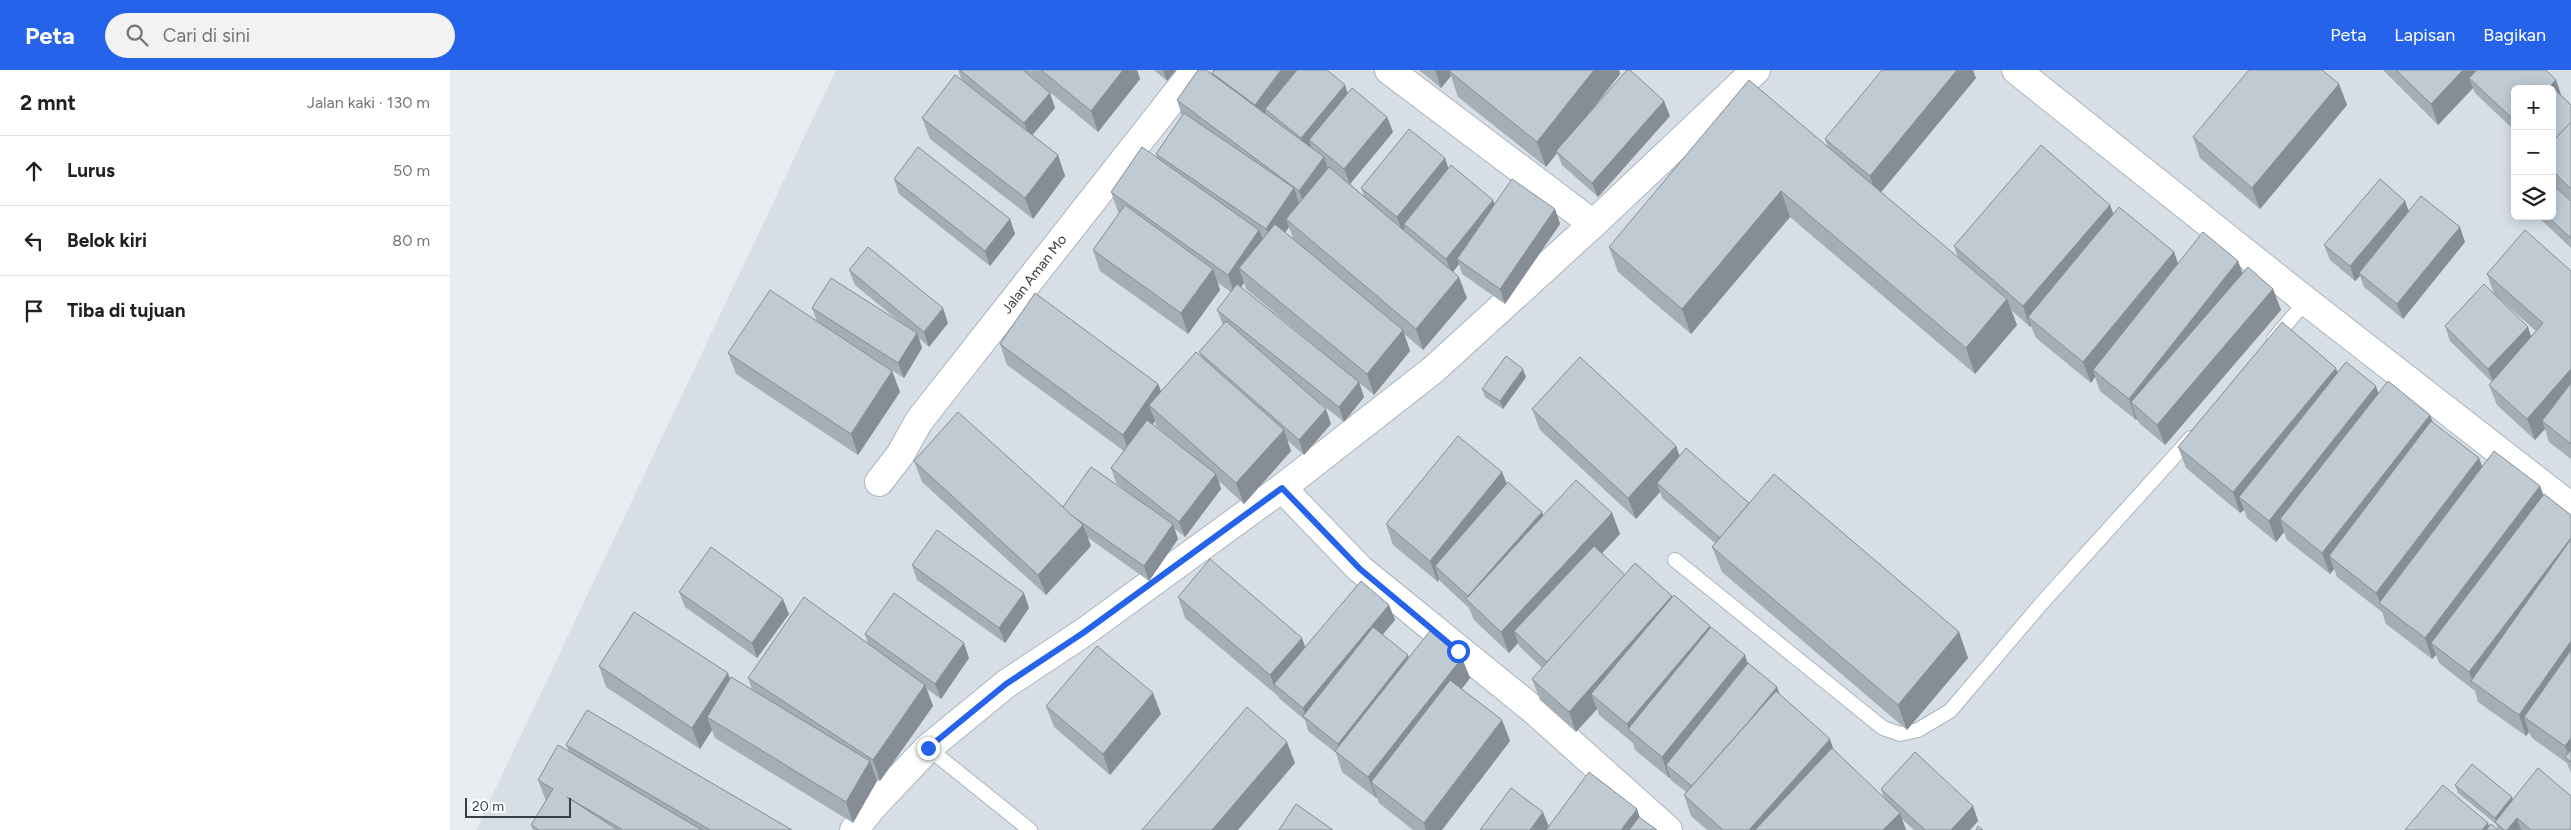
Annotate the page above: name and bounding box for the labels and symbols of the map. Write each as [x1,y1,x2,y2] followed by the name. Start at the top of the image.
[998,231,1071,317] street label: Jalan Aman Mo
[1447,640,1470,663] route start
[917,737,940,760] route end
[465,795,571,818] scale bar

